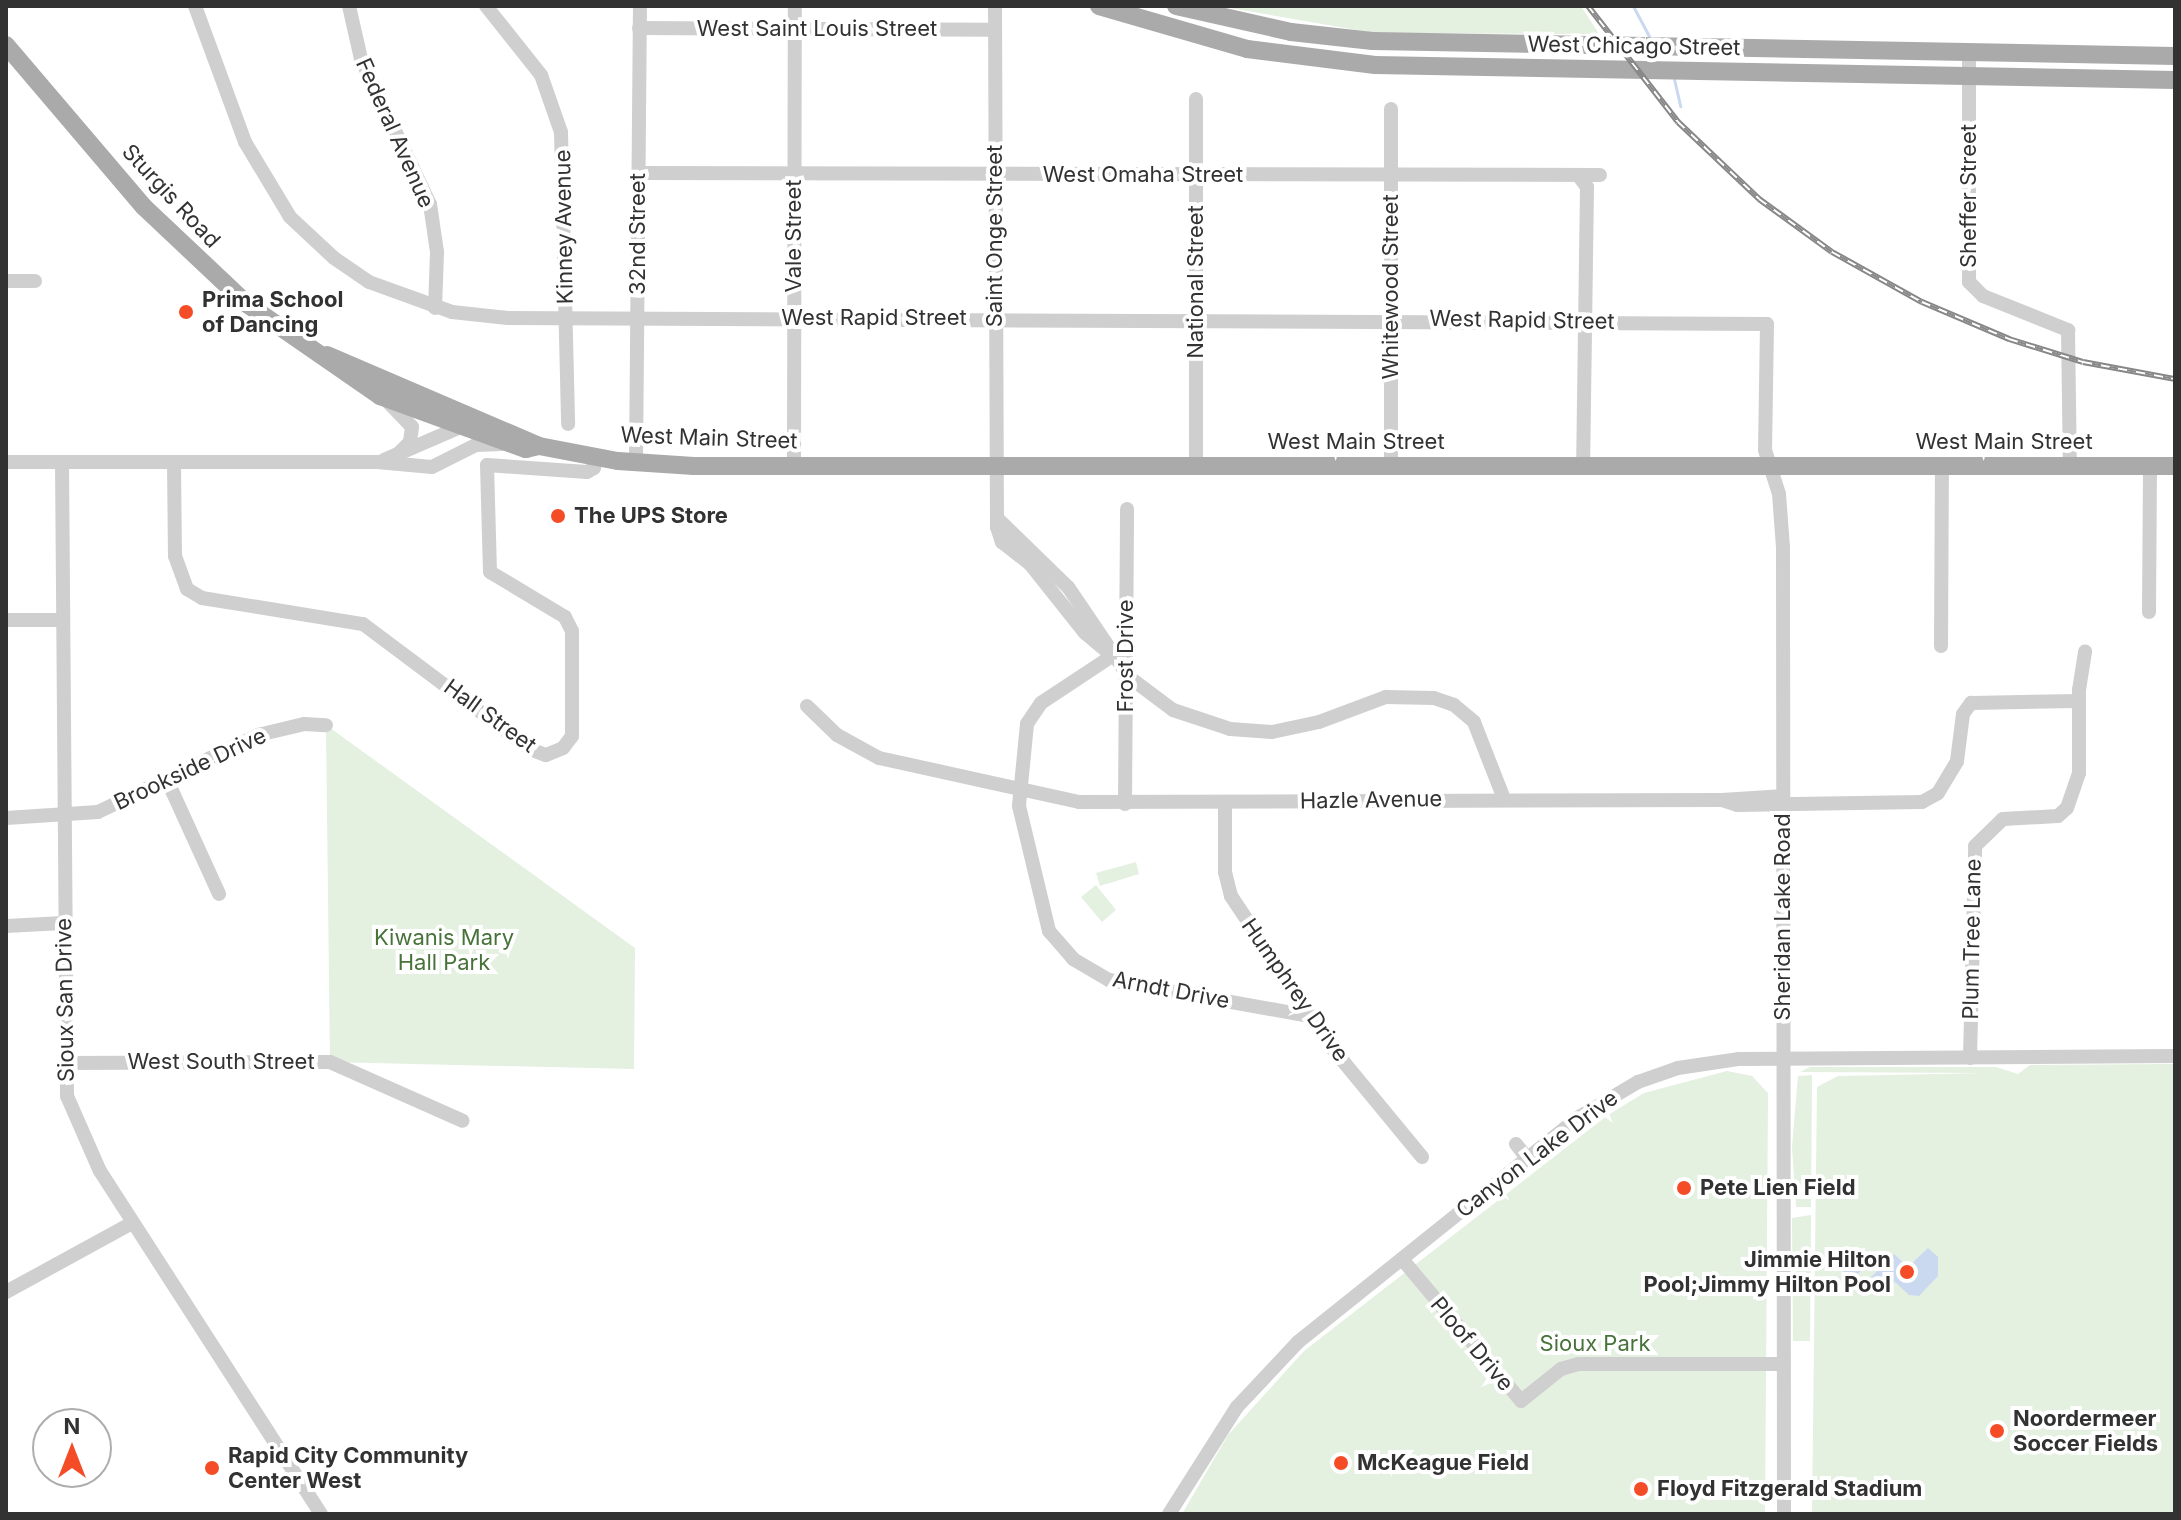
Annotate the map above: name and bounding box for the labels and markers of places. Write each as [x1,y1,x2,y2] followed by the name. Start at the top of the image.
[202,286,343,338] place label: Prima School of Dancing
[177,303,195,321] marker: Prima School of Dancing
[574,503,728,529] place label: The UPS Store
[549,507,567,525] marker: The UPS Store
[1700,1175,1856,1201] place label: Pete Lien Field
[1675,1179,1693,1197] marker: Pete Lien Field
[1643,1246,1891,1298] place label: Jimmie Hilton Pool;Jimmy Hilton Pool
[1898,1263,1916,1281] marker: Jimmie Hilton Pool;Jimmy Hilton Pool
[2013,1405,2158,1456] place label: Noordermeer Soccer Fields
[1988,1422,2006,1440] marker: Noordermeer Soccer Fields
[228,1442,468,1494] place label: Rapid City Community Center West
[1357,1450,1529,1476] place label: McKeague Field
[1332,1454,1350,1472] marker: McKeague Field
[203,1459,221,1477] marker: Rapid City Community Center West
[1657,1476,1922,1502] place label: Floyd Fitzgerald Stadium
[1632,1480,1650,1498] marker: Floyd Fitzgerald Stadium

